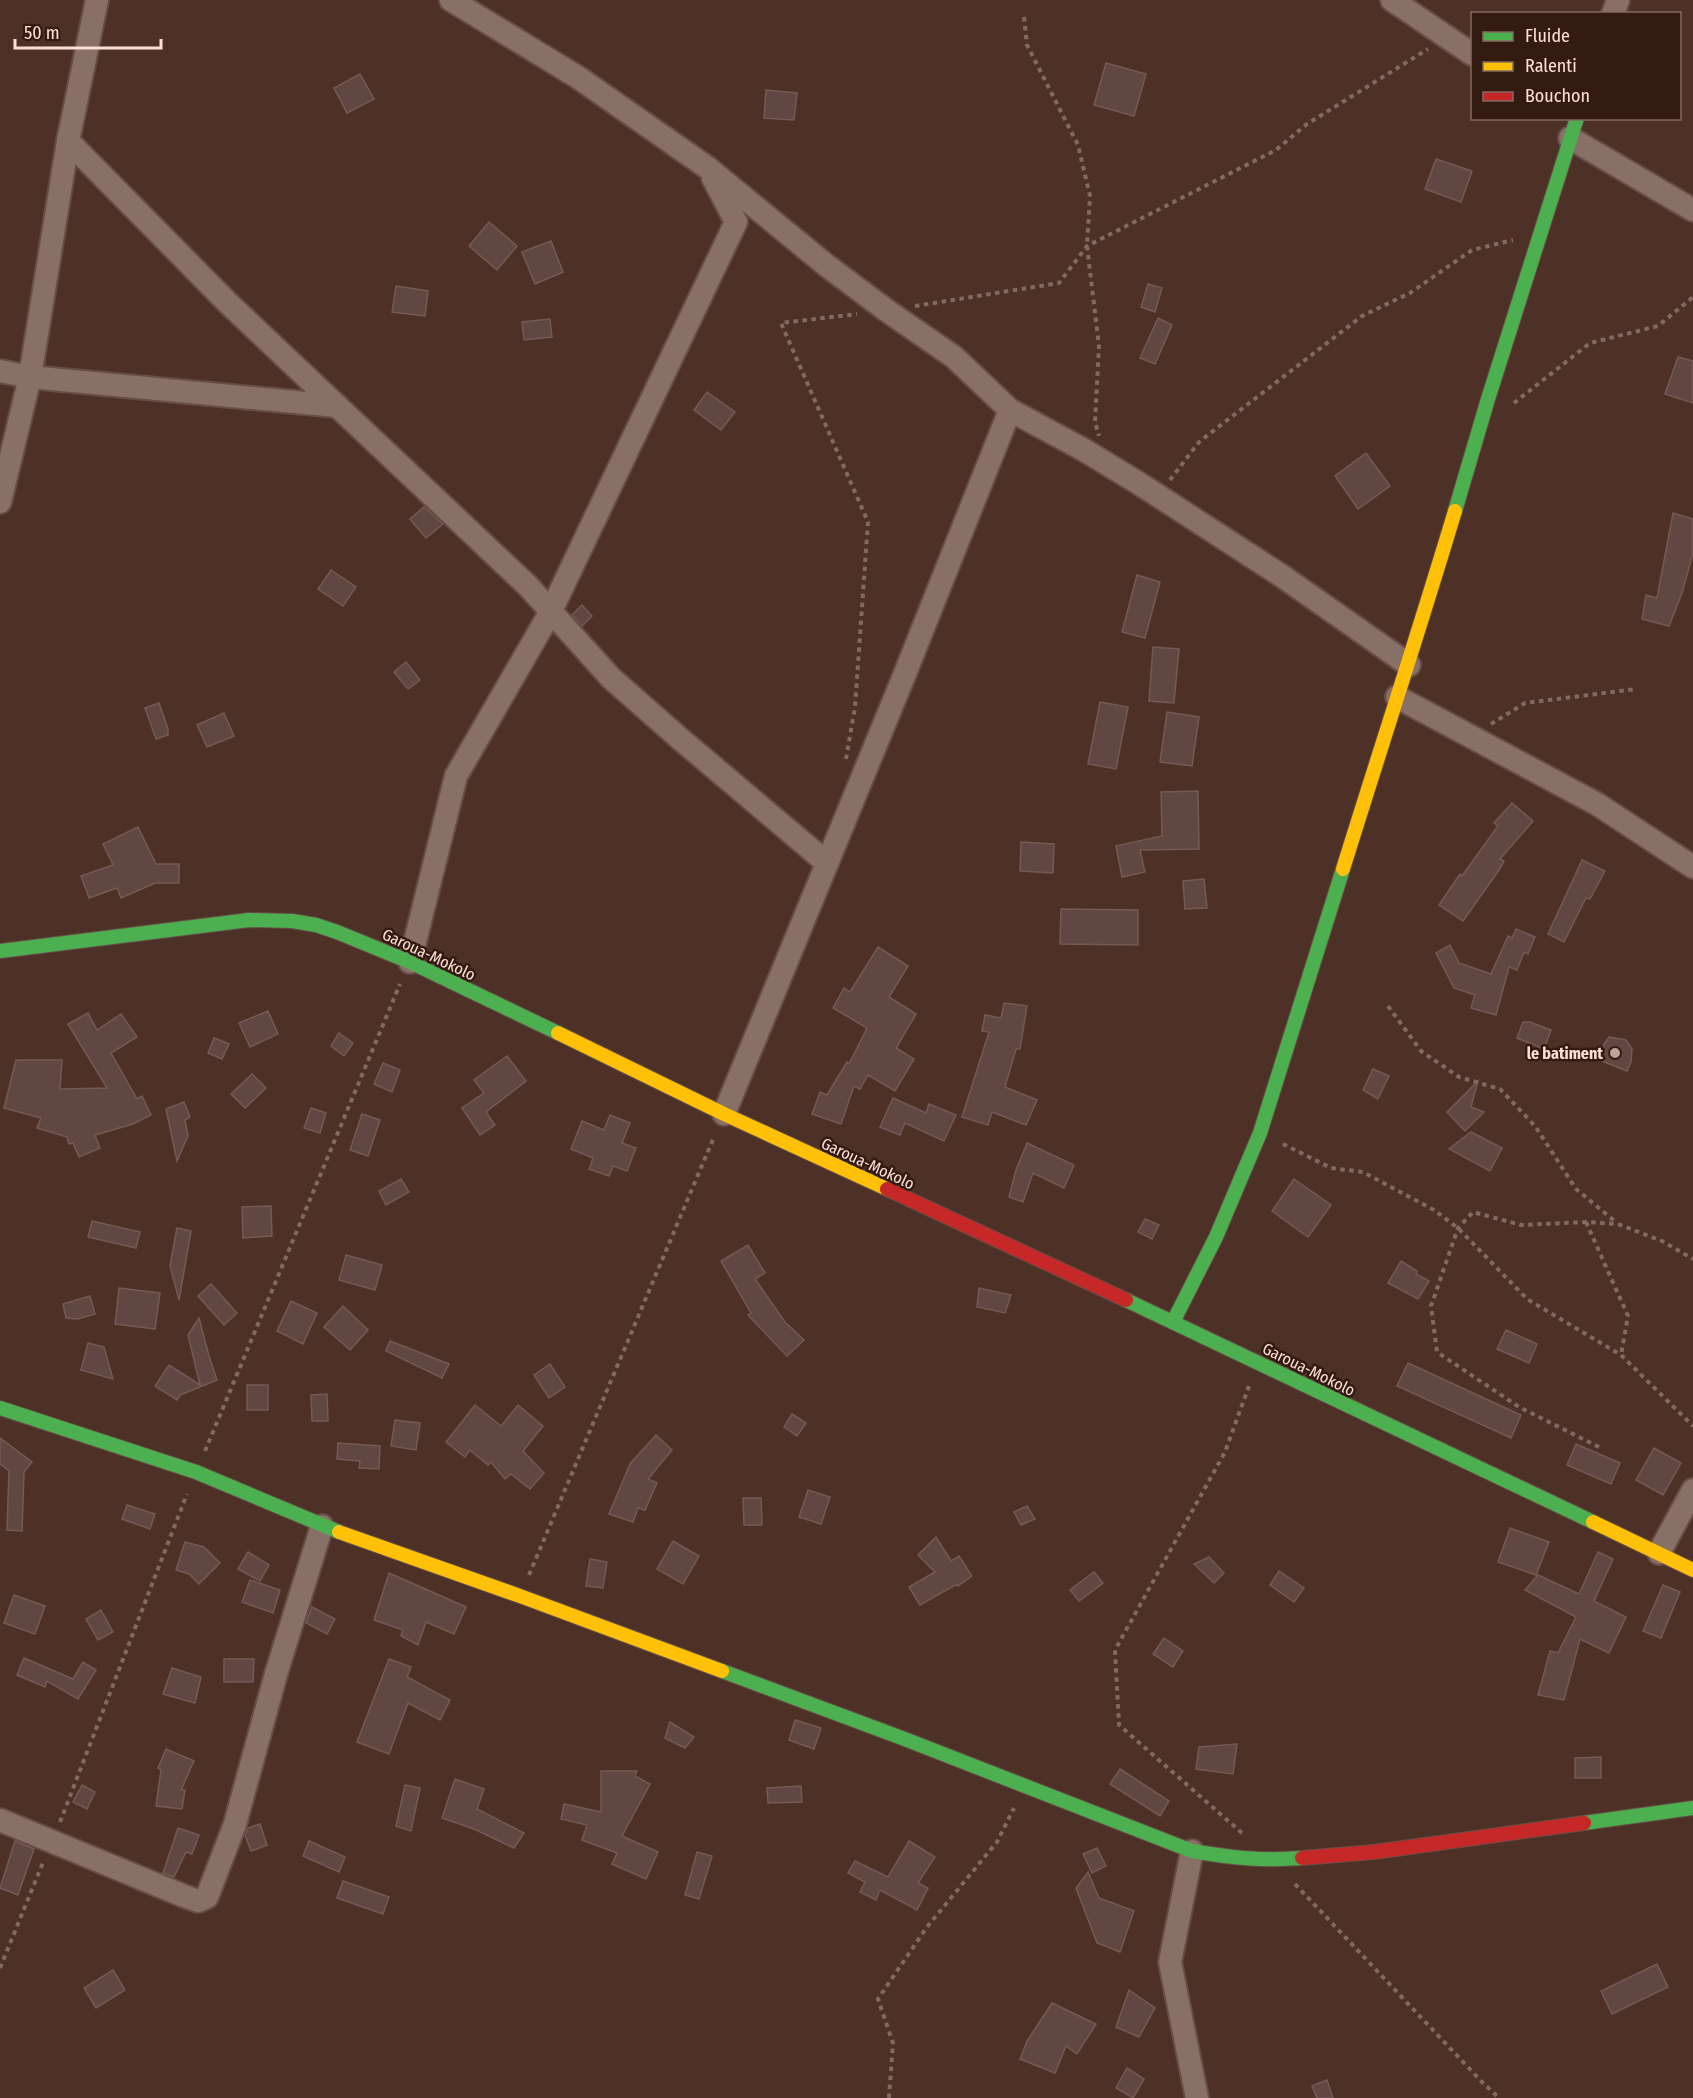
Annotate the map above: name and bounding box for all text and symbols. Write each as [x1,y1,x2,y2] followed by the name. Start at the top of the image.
[15,12,160,50] scale bar
[1471,12,1681,120] legend
[24,22,60,44] text: 50 m
[1525,25,1570,47] text: Fluide
[1525,55,1577,77] text: Ralenti
[1525,85,1590,107] text: Bouchon
[379,925,478,984] street label: Garoua-Mokolo
[1527,1044,1603,1063] place label: le batiment
[1608,1046,1622,1060] marker: le batiment
[818,1134,917,1193] street label: Garoua-Mokolo
[1259,1339,1358,1400] street label: Garoua-Mokolo

